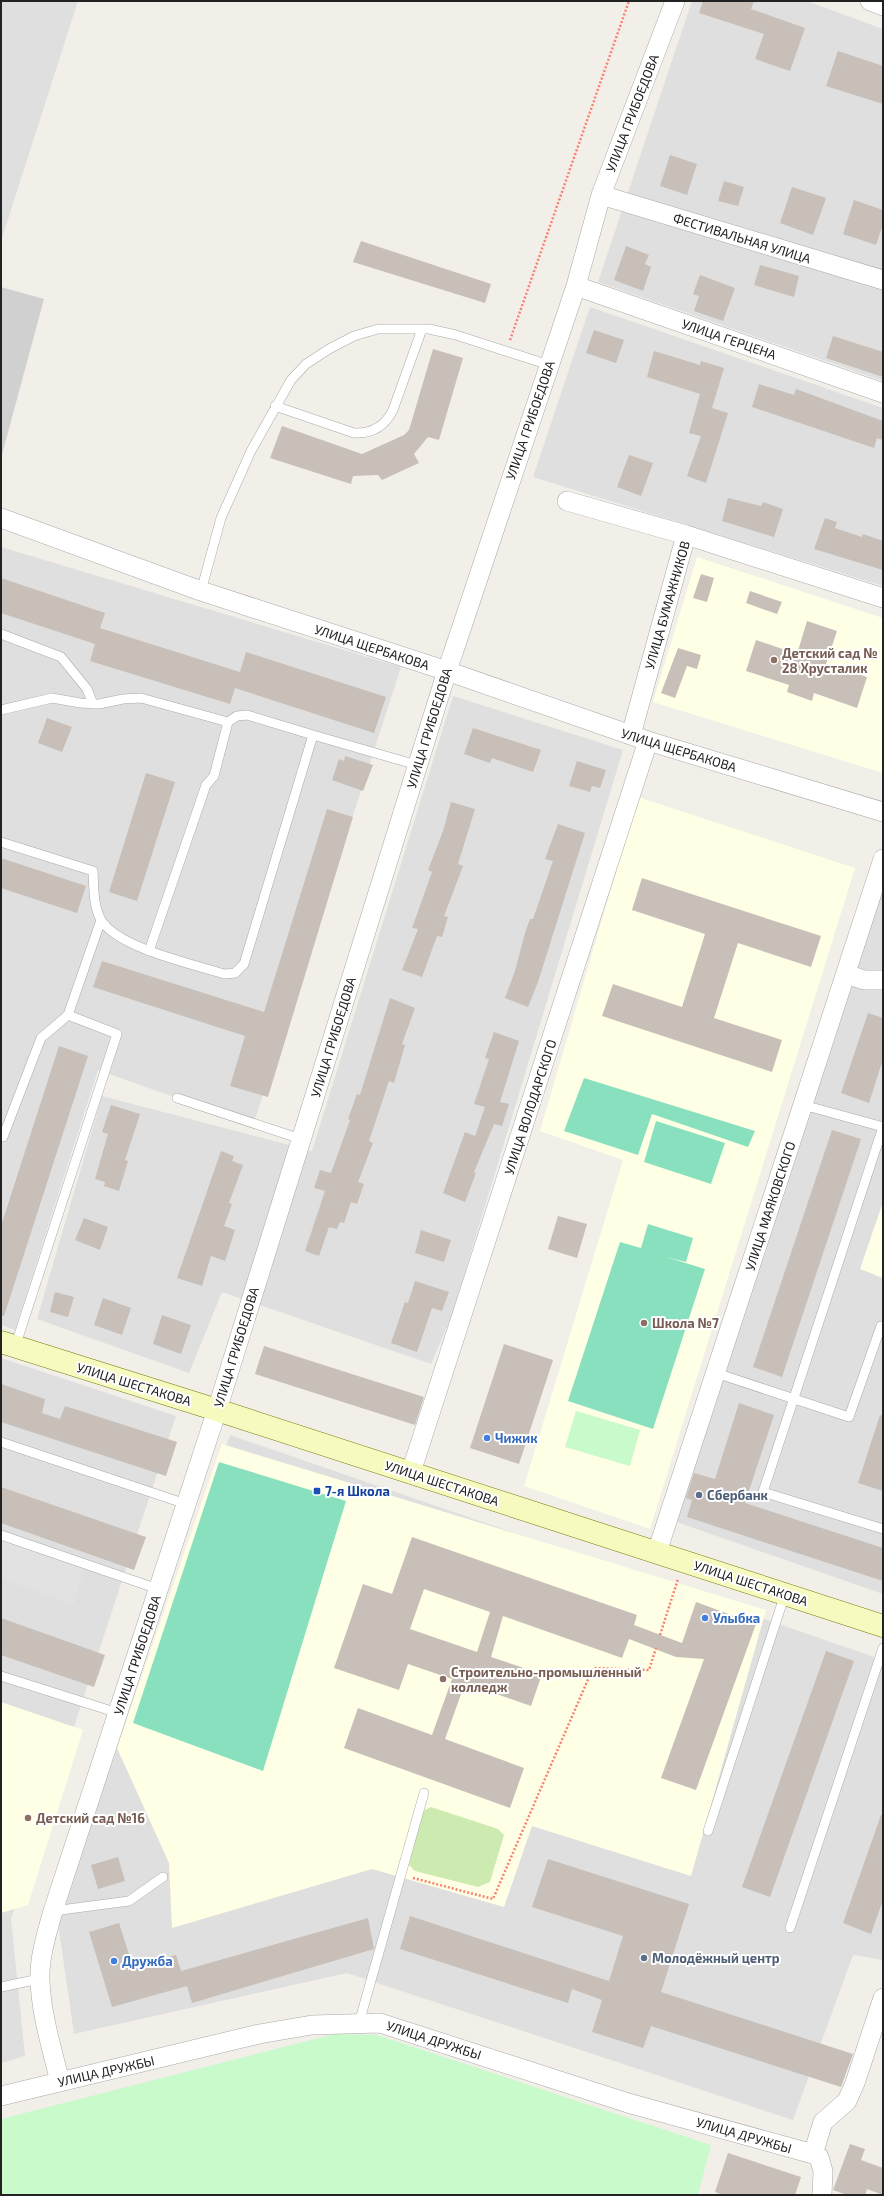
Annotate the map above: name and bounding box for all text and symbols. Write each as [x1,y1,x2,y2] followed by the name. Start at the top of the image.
[602,52,662,174] street label: УЛИЦА ГРИБОЕДОВА
[671,209,813,267] street label: ФЕСТИВАЛЬНАЯ УЛИЦА
[680,315,778,363] street label: УЛИЦА ГЕРЦЕНА
[502,358,558,482] street label: УЛИЦА ГРИБОЕДОВА
[641,539,693,671] street label: УЛИЦА БУМАЖНИКОВ
[313,621,431,673] street label: УЛИЦА ЩЕРБАКОВА
[782,645,878,676] place label: Детский сад № 28 Хрусталик
[769,655,779,665] marker: Детский сад № 28 Хрусталик
[403,666,455,790] street label: УЛИЦА ГРИБОЕДОВА
[619,725,739,775] street label: УЛИЦА ЩЕРБАКОВА
[307,975,359,1099] street label: УЛИЦА ГРИБОЕДОВА
[501,1037,559,1177] street label: УЛИЦА ВОЛОДАРСКОГО
[742,1139,798,1273] street label: УЛИЦА МАЯКОВСКОГО
[210,1285,262,1409] street label: УЛИЦА ГРИБОЕДОВА
[652,1315,719,1331] place label: Школа №7
[639,1318,649,1328] marker: Школа №7
[75,1359,193,1409] street label: УЛИЦА ШЕСТАКОВА
[495,1430,538,1446] place label: Чижик
[482,1433,492,1443] marker: Чижик
[383,1457,501,1509] street label: УЛИЦА ШЕСТАКОВА
[325,1483,390,1499] place label: 7-я Школа
[312,1486,322,1496] marker: 7-я Школа
[707,1487,769,1503] place label: Сбербанк
[694,1490,704,1500] marker: Сбербанк
[692,1557,810,1609] street label: УЛИЦА ШЕСТАКОВА
[110,1593,164,1717] street label: УЛИЦА ГРИБОЕДОВА
[713,1610,760,1626] place label: Улыбка
[700,1613,710,1623] marker: Улыбка
[451,1664,642,1695] place label: Строительно-промышленный колледж
[438,1674,448,1684] marker: Строительно-промышленный колледж
[36,1810,145,1826] place label: Детский сад №16
[23,1813,33,1823] marker: Детский сад №16
[652,1950,780,1966] place label: Молодёжный центр
[122,1953,173,1969] place label: Дружба
[639,1953,649,1963] marker: Молодёжный центр
[109,1956,119,1966] marker: Дружба
[385,2017,483,2063] street label: УЛИЦА ДРУЖБЫ
[56,2052,156,2090] street label: УЛИЦА ДРУЖБЫ
[694,2114,794,2156] street label: УЛИЦА ДРУЖБЫ

